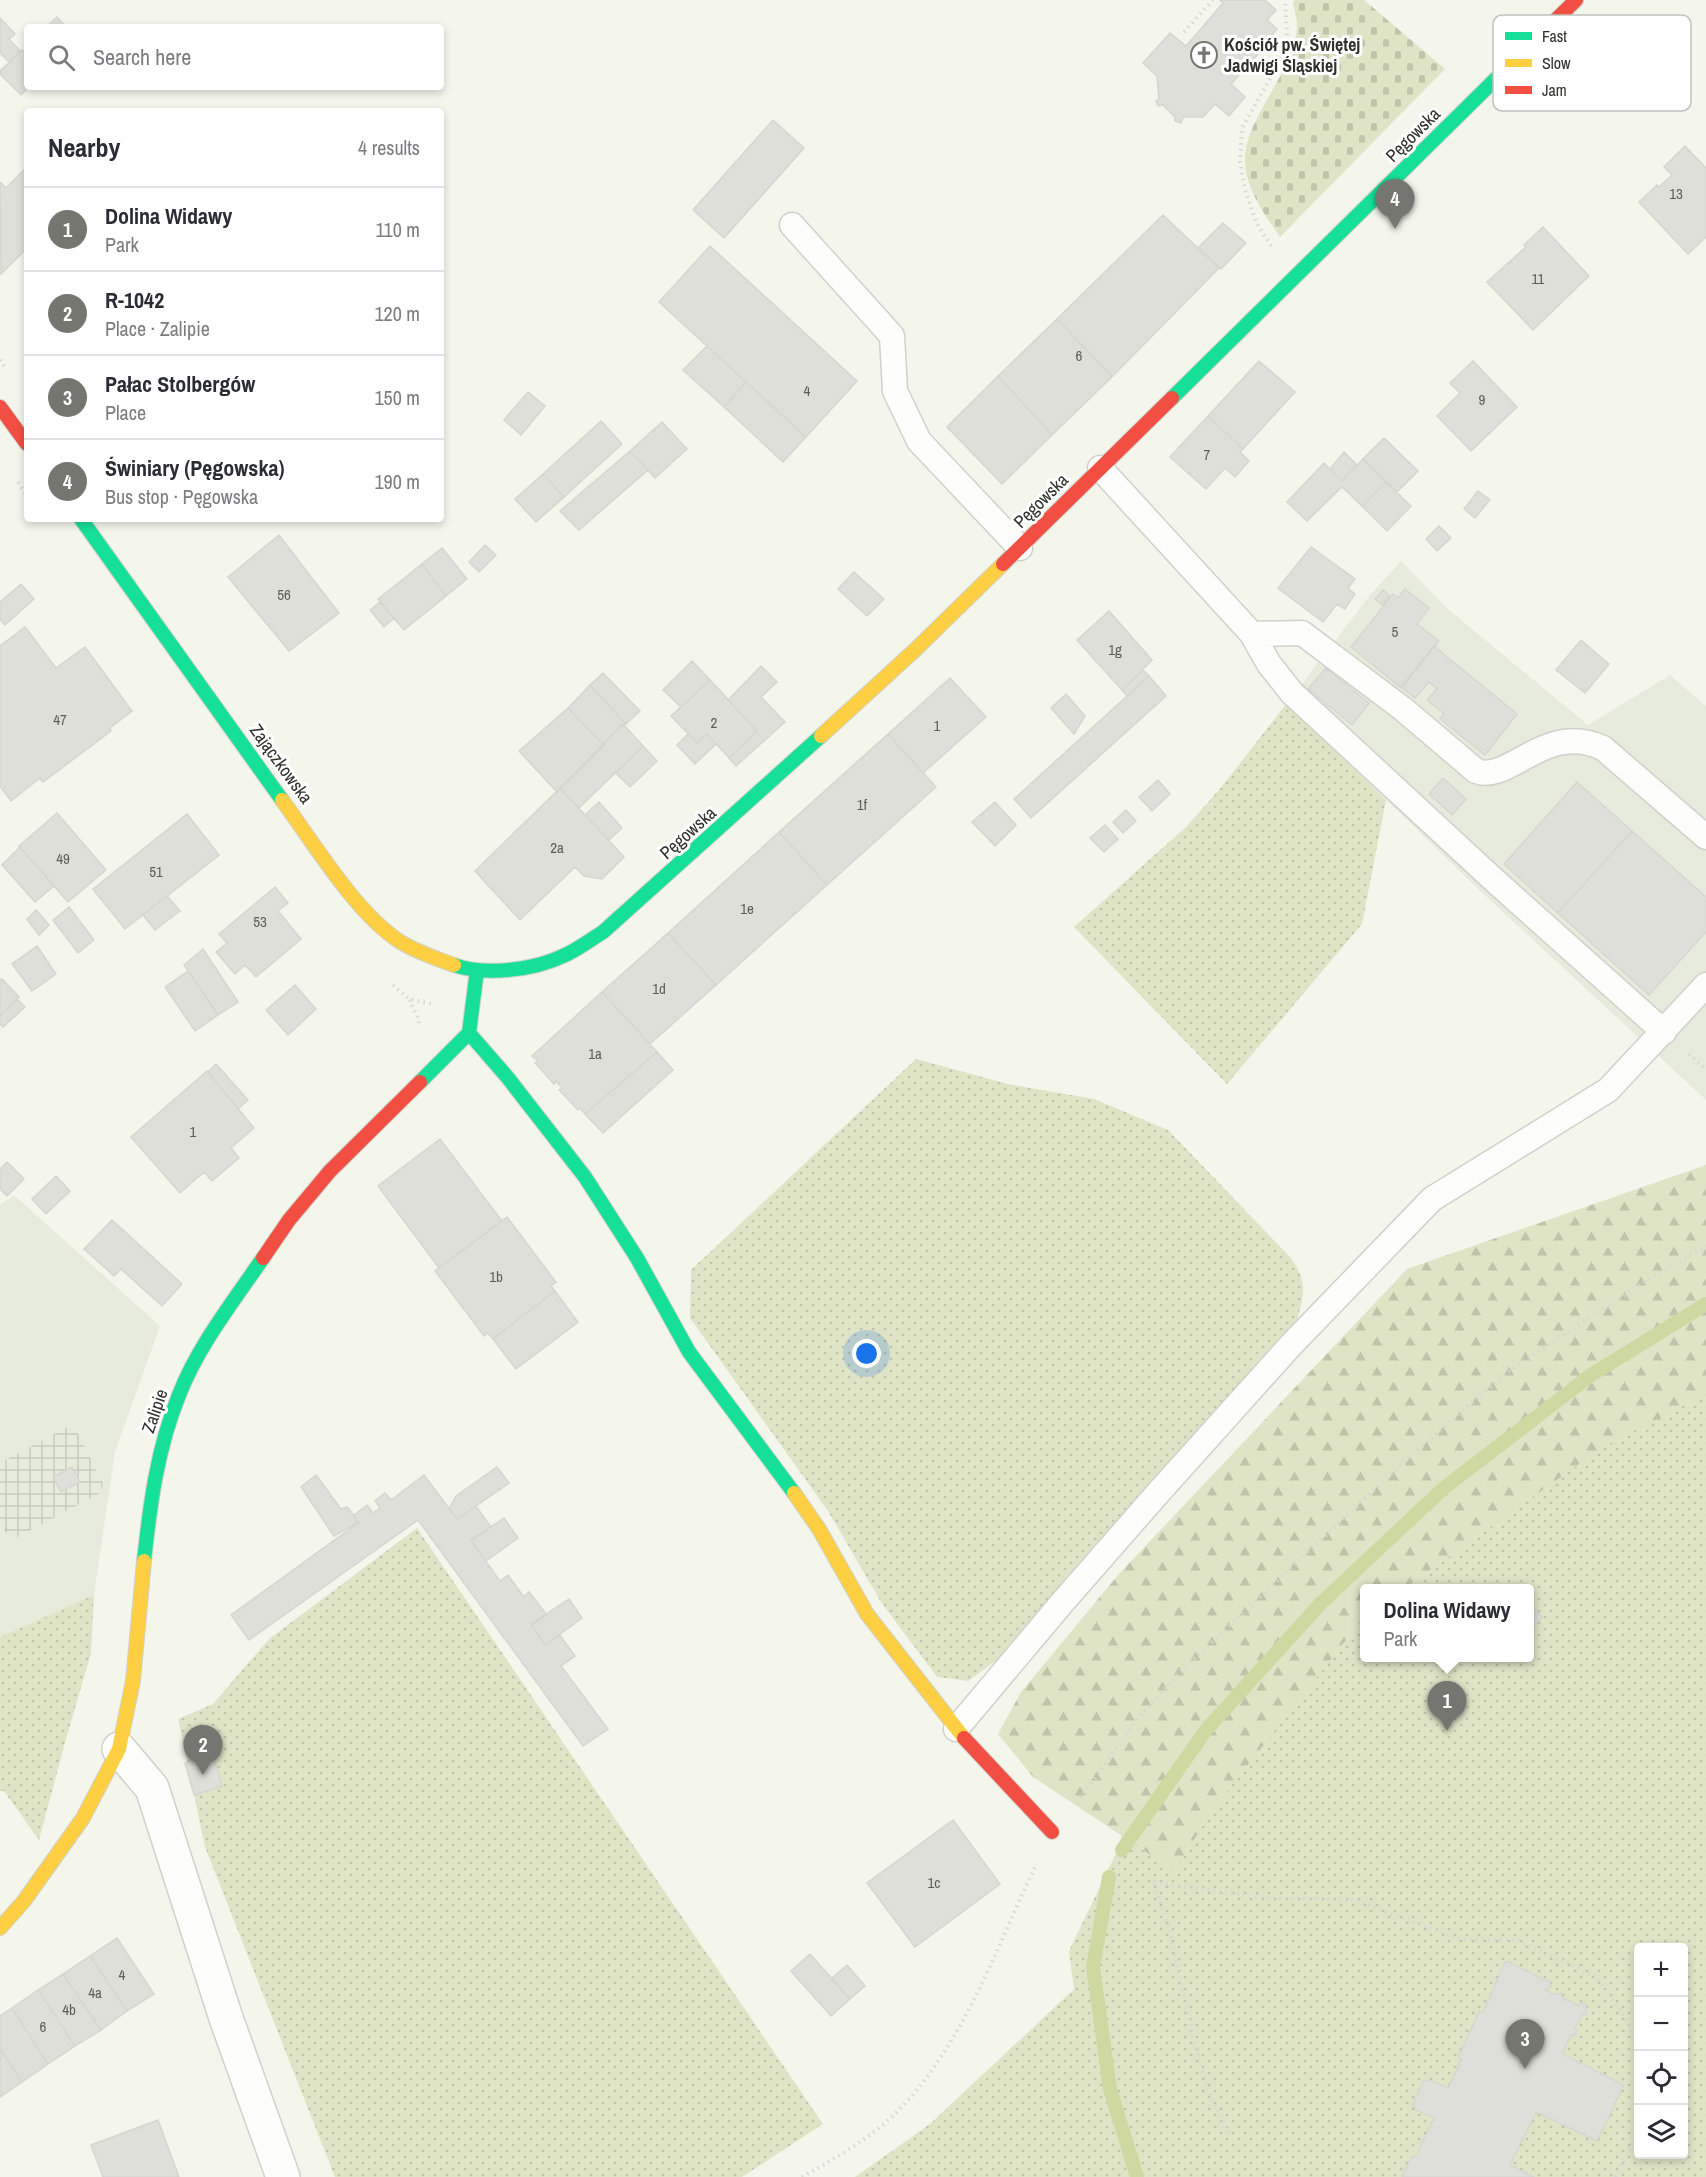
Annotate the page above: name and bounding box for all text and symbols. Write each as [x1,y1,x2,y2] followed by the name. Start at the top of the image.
[1493,15,1691,111] legend
[24,24,444,90] search box
[1542,25,1567,47] text: Fast
[1224,32,1360,78] place label: Kościół pw. Świętej Jadwigi Śląskiej
[1189,40,1219,70] church icon: Kościół pw. Świętej Jadwigi Śląskiej
[45,41,78,74] icon: search
[93,42,191,72] text: Search here
[1542,52,1571,74] text: Slow
[1542,79,1567,101] text: Jam
[1380,102,1446,168] street label: Pęgowska
[48,130,120,165] text: Nearby
[358,134,420,161] text: 4 results
[1376,180,1414,229] pin: 4
[1669,183,1683,204] house number: 13
[105,201,232,231] text: Dolina Widawy
[63,216,72,243] text: 1
[376,216,420,243] text: 110 m
[105,231,139,258] text: Park
[1532,268,1545,289] house number: 11
[105,285,164,315] text: R-1042
[63,300,72,327] text: 2
[374,300,420,327] text: 120 m
[105,315,210,342] text: Place · Zalipie
[1076,345,1083,366] house number: 6
[105,369,255,399] text: Pałac Stolbergów
[804,380,811,401] house number: 4
[63,384,72,411] text: 3
[374,384,420,411] text: 150 m
[1479,389,1486,410] house number: 9
[105,399,146,426] text: Place
[1204,444,1211,465] house number: 7
[105,453,284,483] text: Świniary (Pęgowska)
[63,468,72,495] text: 4
[374,468,420,495] text: 190 m
[1008,468,1074,534] street label: Pęgowska
[105,483,258,510] text: Bus stop · Pęgowska
[277,584,291,605] house number: 56
[1392,621,1399,642] house number: 5
[1108,639,1122,660] house number: 1g
[53,709,67,730] house number: 47
[711,712,718,733] house number: 2
[934,715,941,736] house number: 1
[244,719,319,809] street label: Zajączkowska
[857,794,868,815] house number: 1f
[654,801,721,865] street label: Pęgowska
[550,837,564,858] house number: 2a
[56,848,70,869] house number: 49
[149,861,163,882] house number: 51
[740,898,754,919] house number: 1e
[253,911,267,932] house number: 53
[652,978,666,999] house number: 1d
[588,1043,602,1064] house number: 1a
[190,1121,197,1142] house number: 1
[489,1266,503,1287] house number: 1b
[852,1339,881,1368] your location
[135,1385,174,1436] street label: Zalipie
[1360,1584,1534,1662] popup
[1383,1595,1511,1625] text: Dolina Widawy
[1383,1625,1417,1652] text: Park
[1428,1682,1466,1731] pin: 1
[184,1726,222,1775] pin: 2
[928,1872,941,1893] house number: 1c
[1634,1943,1688,2159] map controls
[1634,1943,1688,1997] button: +
[119,1964,126,1985] house number: 4
[88,1982,102,2003] house number: 4a
[1634,1997,1688,2051] button: −
[62,1999,76,2020] house number: 4b
[40,2016,47,2037] house number: 6
[1506,2020,1544,2069] pin: 3
[1634,2051,1688,2105] button: locate
[1634,2105,1688,2159] button: layers

